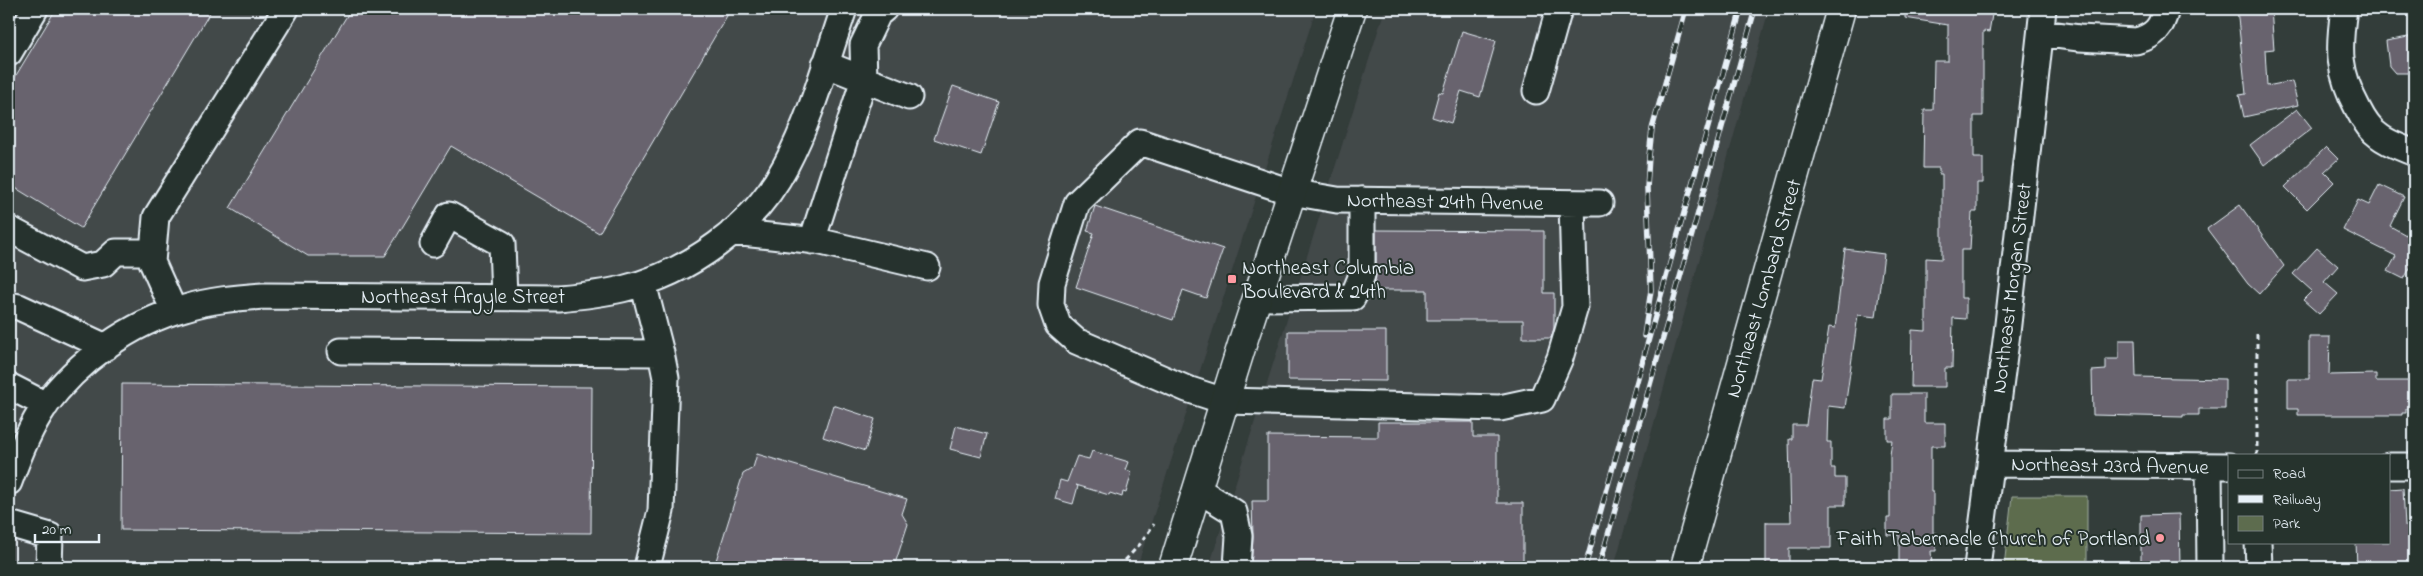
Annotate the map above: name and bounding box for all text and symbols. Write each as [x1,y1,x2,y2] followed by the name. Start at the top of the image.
[1719,176,1811,401] street label: Northeast Lombard Street
[1985,181,2043,395] street label: Northeast Morgan Street
[1346,186,1544,220] street label: Northeast 24th Avenue
[1241,254,1414,308] place label: Northeast Columbia Boulevard & 24th
[1226,273,1238,285] marker: Northeast Columbia Boulevard & 24th
[361,283,565,315] street label: Northeast Argyle Street
[2011,450,2210,484] street label: Northeast 23rd Avenue
[2228,454,2390,544] legend
[2273,463,2306,485] text: Road
[2273,489,2321,512] text: Railway
[35,511,99,543] scale bar
[2273,513,2301,535] text: Park
[42,519,72,541] text: 20 m
[1836,525,2150,555] place label: Faith Tabernacle Church of Portland
[2154,532,2166,544] marker: Faith Tabernacle Church of Portland

